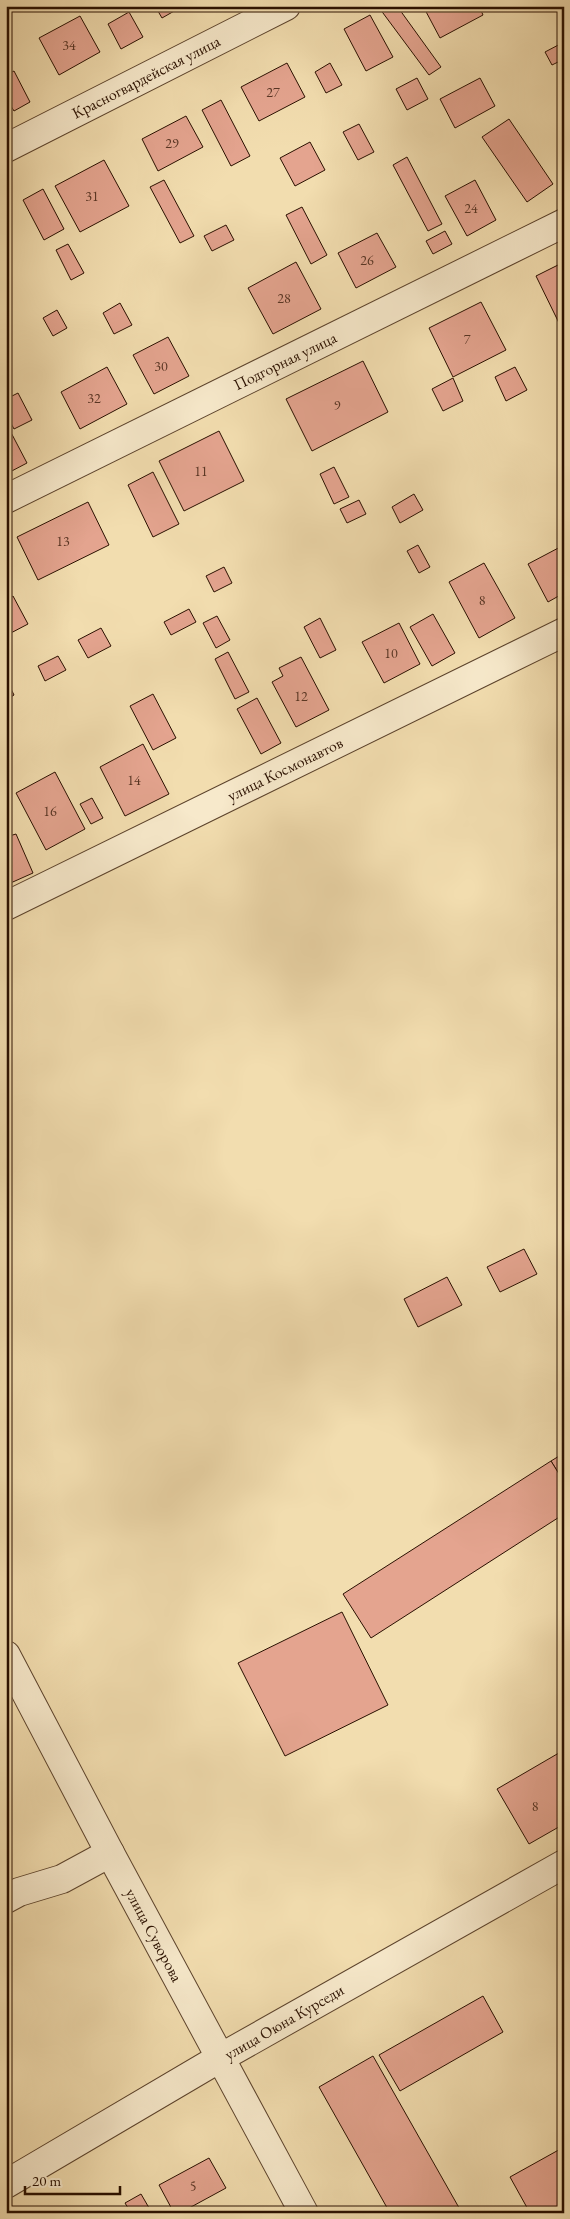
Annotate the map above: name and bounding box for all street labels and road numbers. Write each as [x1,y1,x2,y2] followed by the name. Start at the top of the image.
[68,30,224,124] street label: Красногвардейская улица
[230,327,341,395] street label: Подгорная улица
[224,732,346,806] street label: улица Космонавтов
[121,1885,188,1986] street label: улица Суворова
[220,1979,348,2065] street label: улица Оюна Курседи

